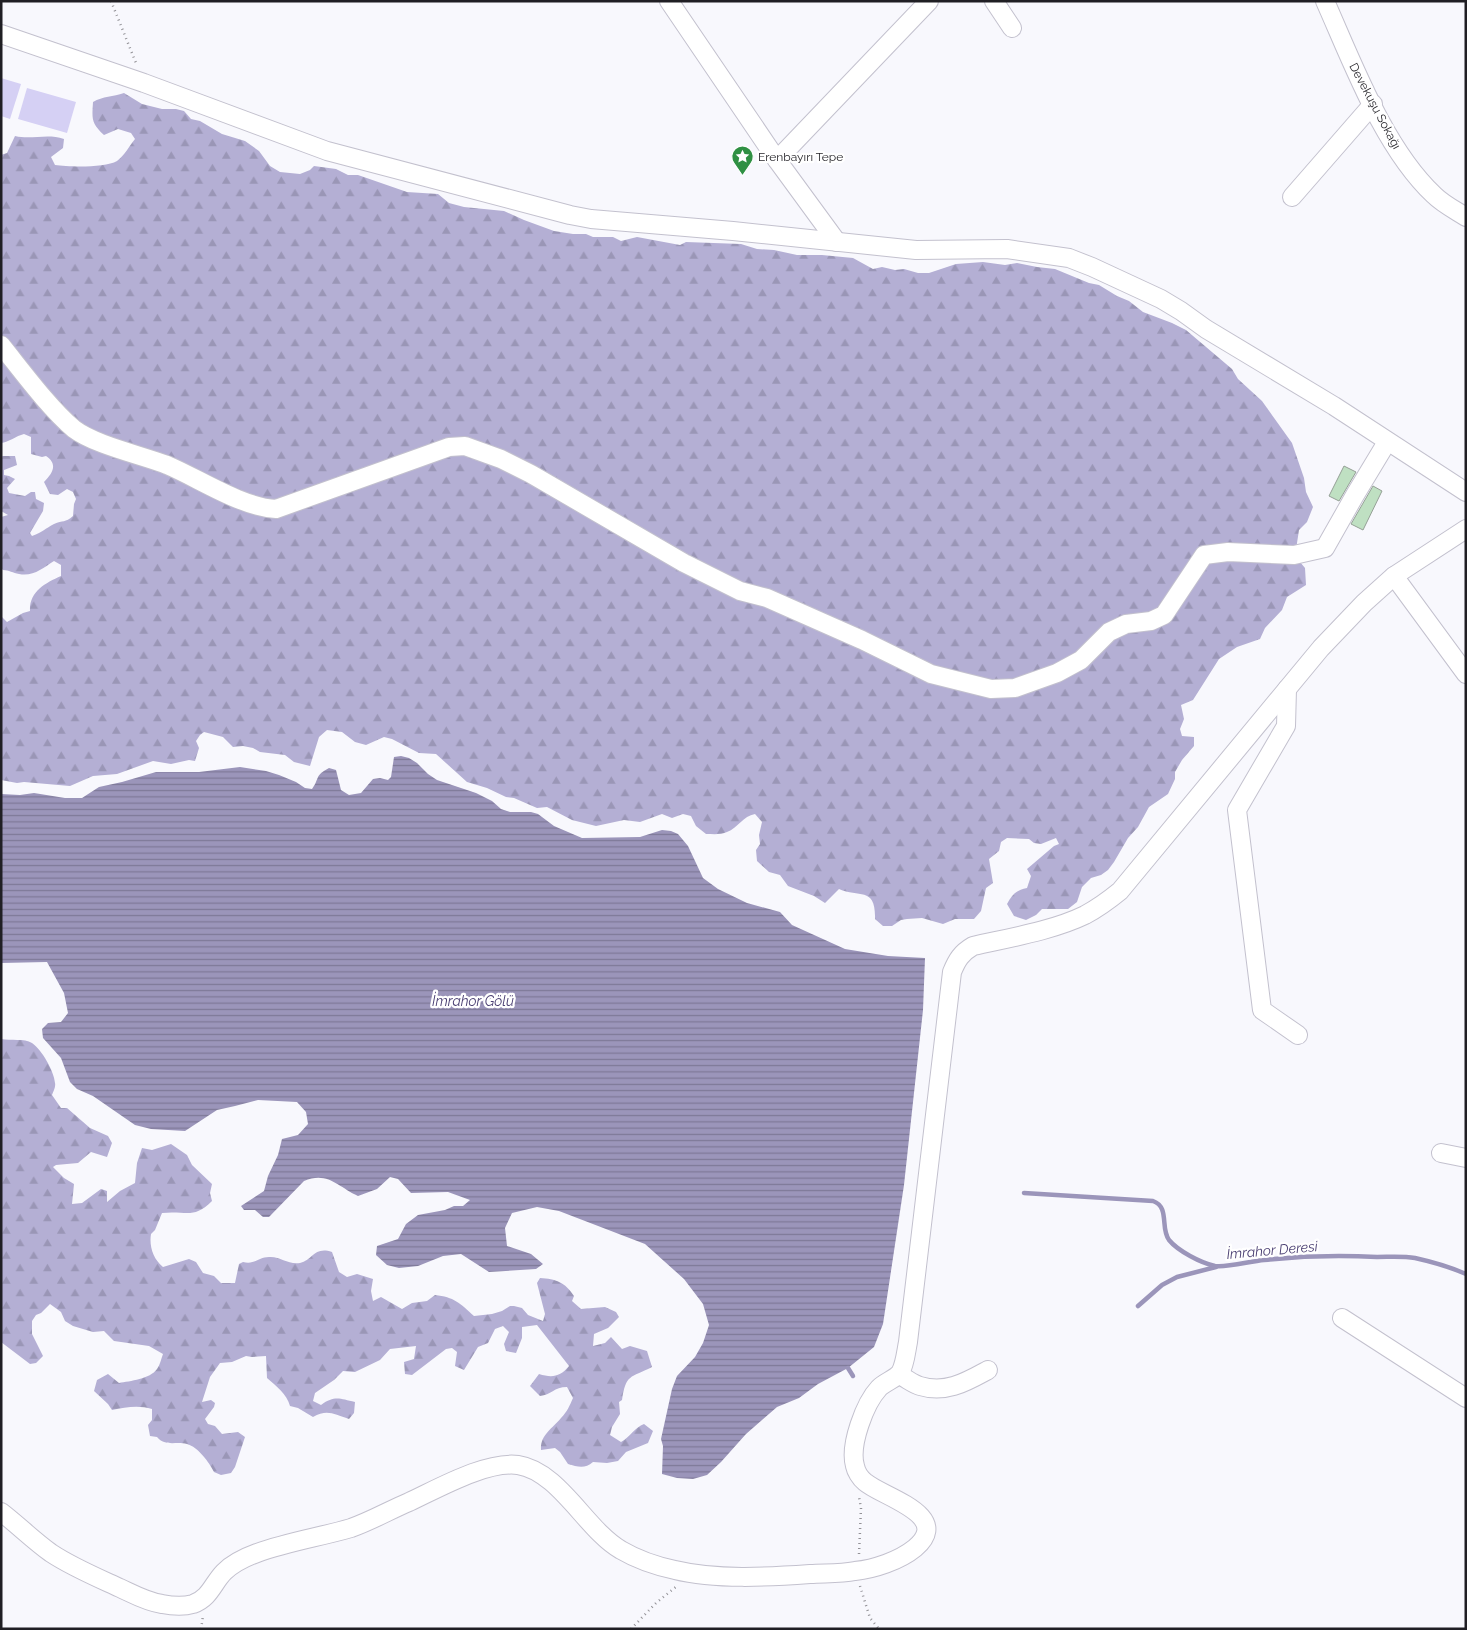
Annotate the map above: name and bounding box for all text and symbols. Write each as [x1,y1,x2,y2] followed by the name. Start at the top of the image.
[1346,61,1404,151] street label: Devekuşu Sokağı
[730,145,754,176] place icon: Erenbayırı Tepe
[758,150,843,164] place label: Erenbayırı Tepe
[432,991,514,1009] water label: İmrahor Gölü
[1226,1236,1319,1262] water label: İmrahor Deresi

